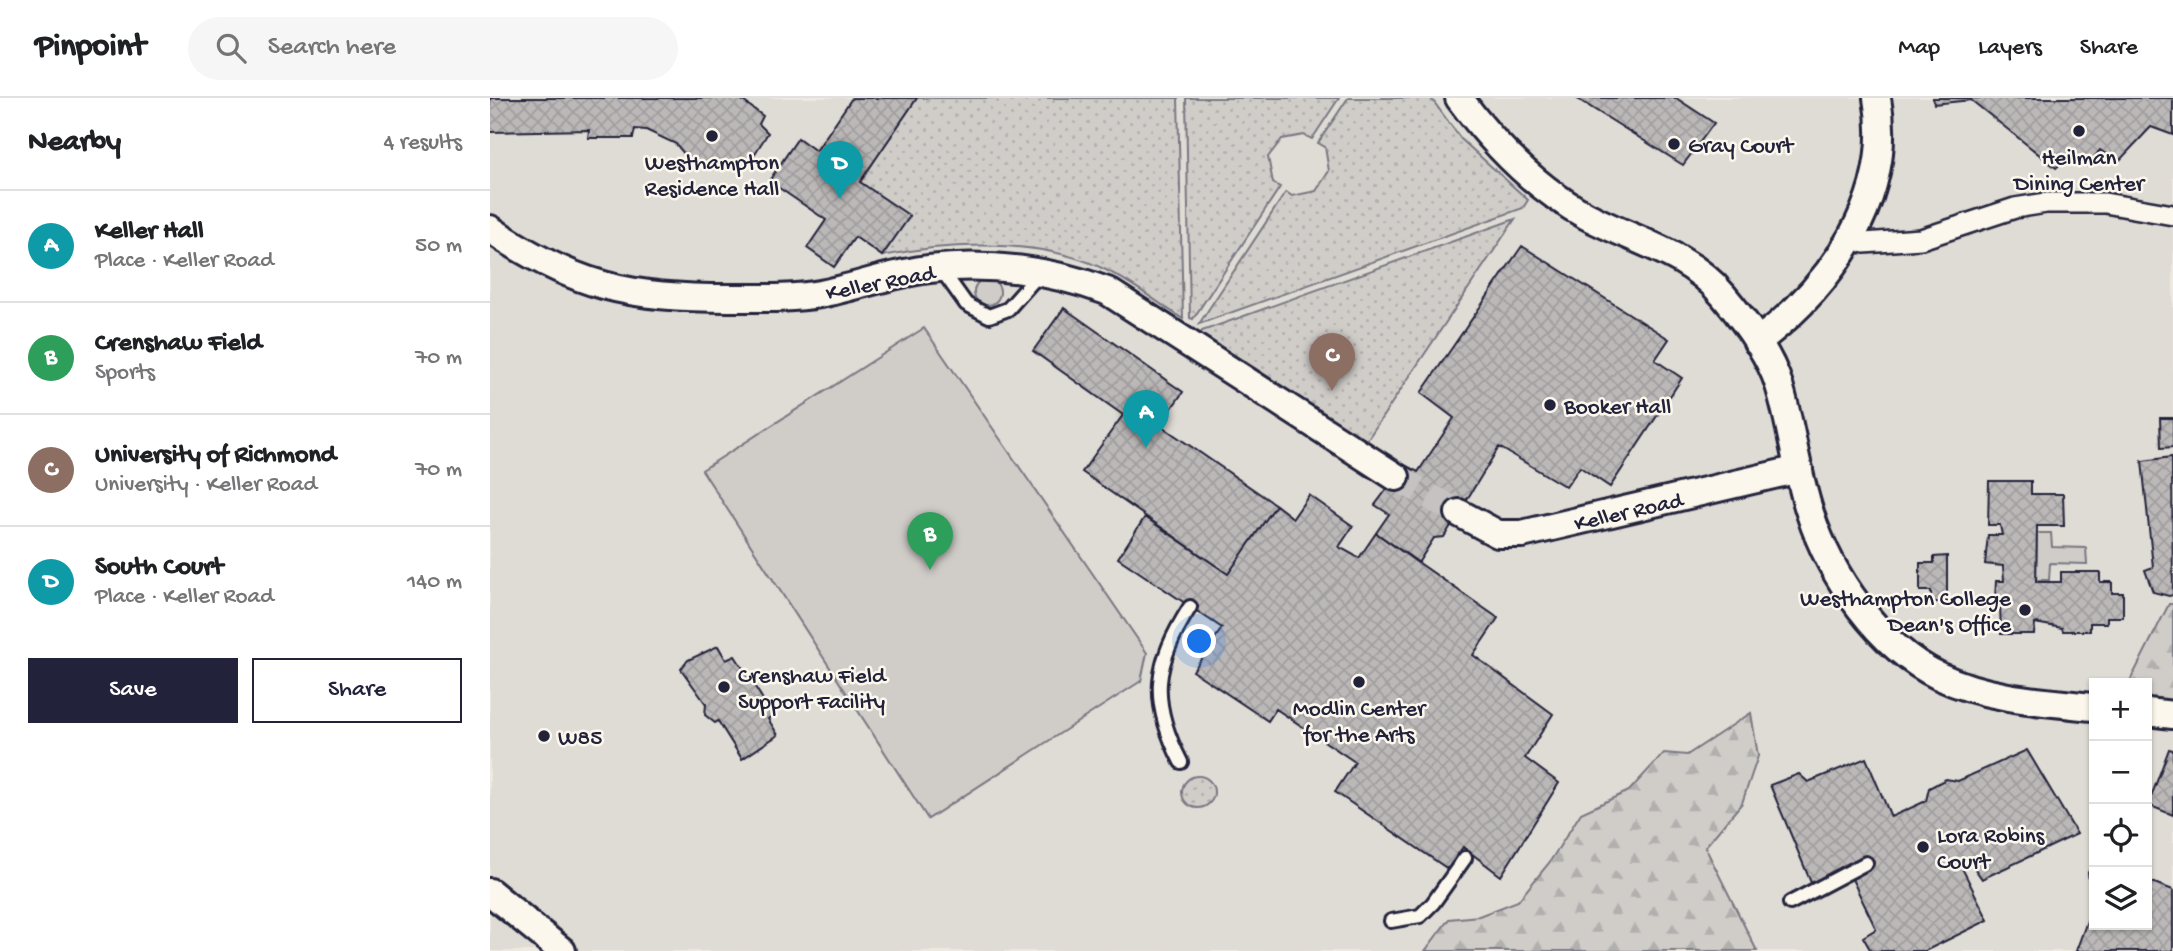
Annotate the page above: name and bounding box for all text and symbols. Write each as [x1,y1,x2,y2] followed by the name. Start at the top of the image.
[188,17,678,80] search box
[35,29,146,67] text: Pinpoint
[212,29,250,67] icon: search
[268,33,396,64] text: Search here
[1898,34,1940,63] text: Map
[1978,34,2042,63] text: Layers
[2080,34,2138,63] text: Share
[2071,123,2087,139] marker: Heilman Dining Center
[28,126,121,161] text: Nearby
[704,128,720,144] marker: Westhampton Residence Hall
[383,130,462,157] text: 4 results
[1688,134,1795,161] place label: Gray Court
[1666,136,1682,152] marker: Gray Court
[817,141,863,199] pin: D
[2012,146,2146,199] place label: Heilman Dining Center
[645,151,779,204] place label: Westhampton Residence Hall
[95,217,204,248] text: Keller Hall
[44,233,58,260] text: A
[415,233,462,260] text: 50 m
[95,248,274,275] text: Place · Keller Road
[824,260,939,308] street label: Keller Road
[95,329,262,360] text: Crenshaw Field
[1309,333,1355,391] pin: C
[45,345,57,372] text: B
[415,345,462,372] text: 70 m
[95,360,155,387] text: Sports
[1123,390,1169,448] pin: A
[1563,395,1671,422] place label: Booker Hall
[1542,397,1558,413] marker: Booker Hall
[95,441,336,472] text: University of Richmond
[45,457,57,484] text: C
[415,457,462,484] text: 70 m
[95,472,317,499] text: University · Keller Road
[1572,488,1687,539] street label: Keller Road
[907,512,953,570] pin: B
[95,553,223,584] text: South Court
[44,569,59,596] text: D
[407,569,462,596] text: 140 m
[95,584,274,611] text: Place · Keller Road
[1800,587,2012,640] place label: Westhampton College Dean's Office
[2017,602,2033,618] marker: Westhampton College Dean's Office
[1182,624,1216,658] your location
[28,658,238,723] button: Save
[252,658,462,723] button: Share
[738,664,887,717] place label: Crenshaw Field Support Facility
[1351,674,1367,690] marker: Modlin Center for the Arts
[2089,678,2152,930] map controls
[2089,678,2152,741] button: +
[716,679,732,695] marker: Crenshaw Field Support Facility
[1293,697,1427,750] place label: Modlin Center for the Arts
[558,726,602,753] place label: W85
[536,728,552,744] marker: W85
[2089,741,2152,804] button: −
[2089,804,2152,867] button: locate
[1937,824,2045,877] place label: Lora Robins Court
[1915,839,1931,855] marker: Lora Robins Court
[2089,867,2152,930] button: layers

